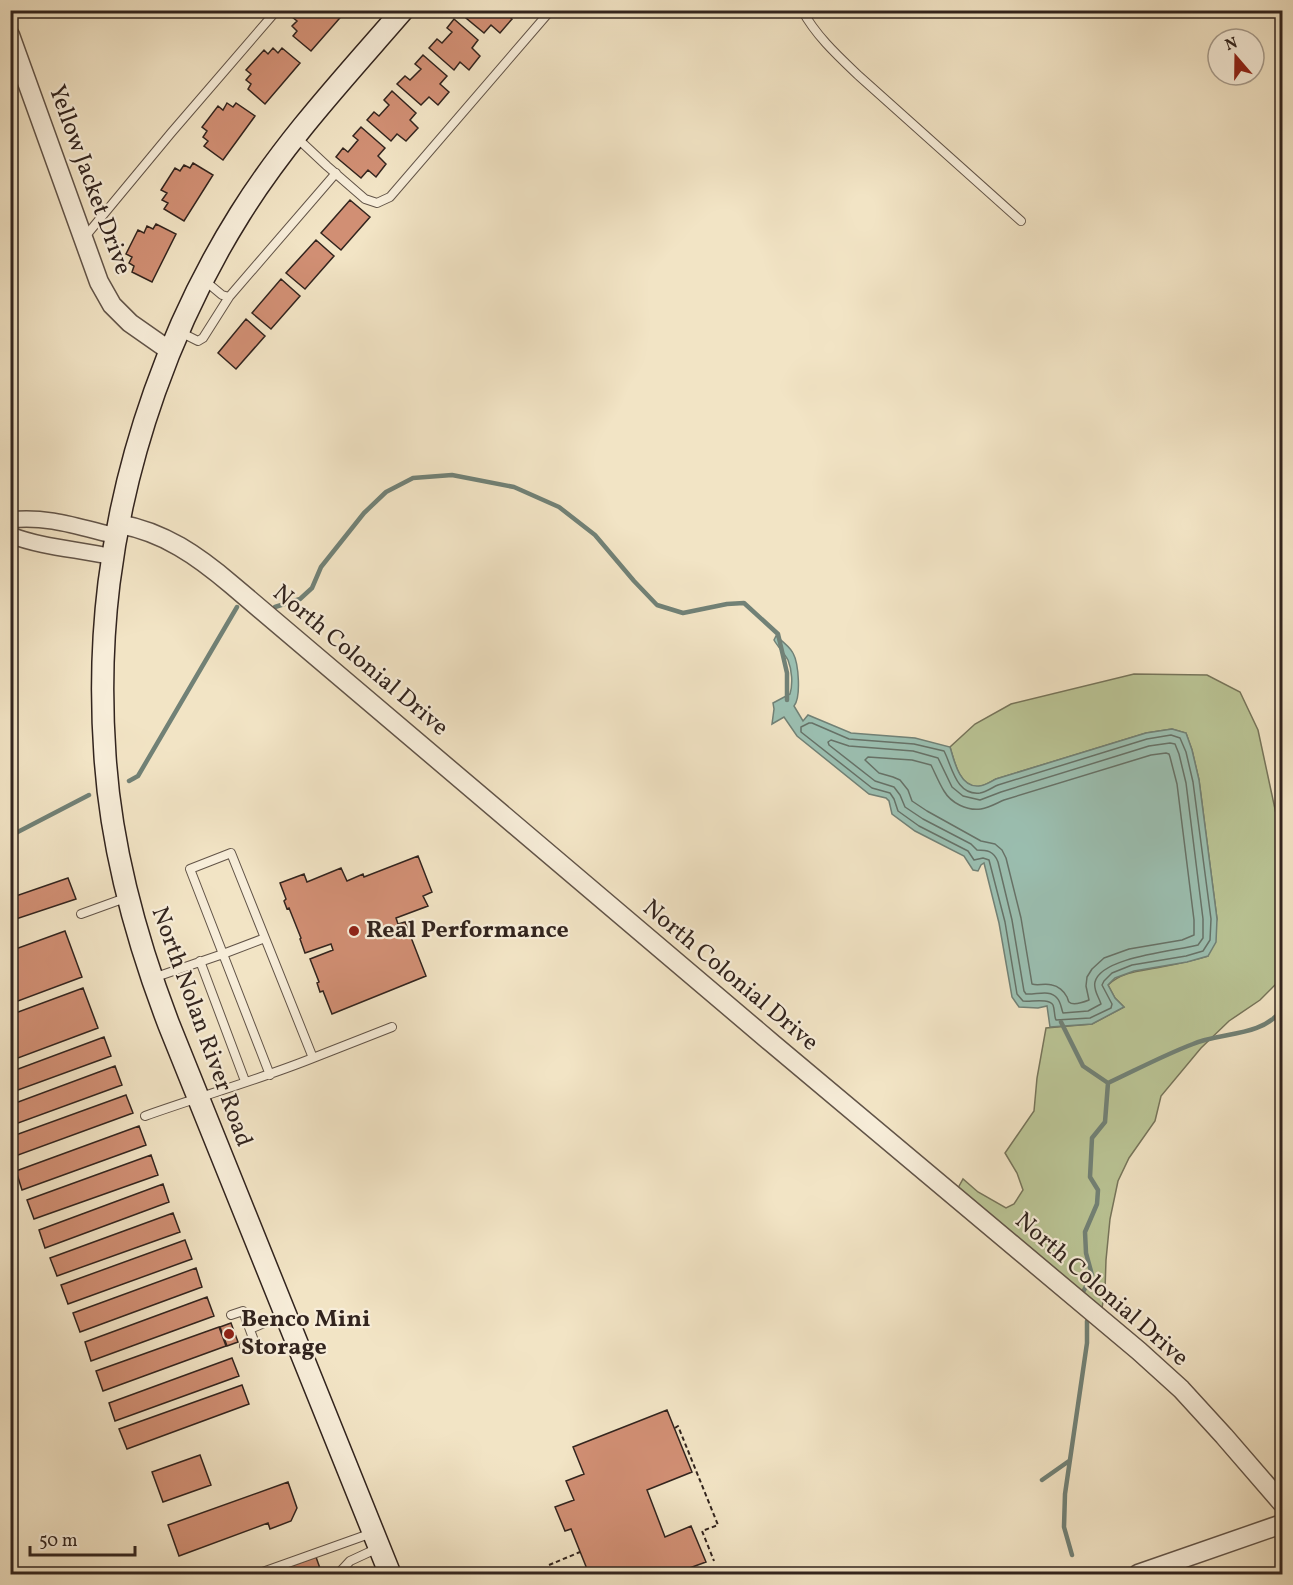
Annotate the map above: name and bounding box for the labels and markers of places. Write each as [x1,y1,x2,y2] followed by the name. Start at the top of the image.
[366,914,569,948] place label: Real Performance
[347,924,361,938] marker: Real Performance
[241,1303,370,1365] place label: Benco Mini Storage
[222,1327,236,1341] marker: Benco Mini Storage

